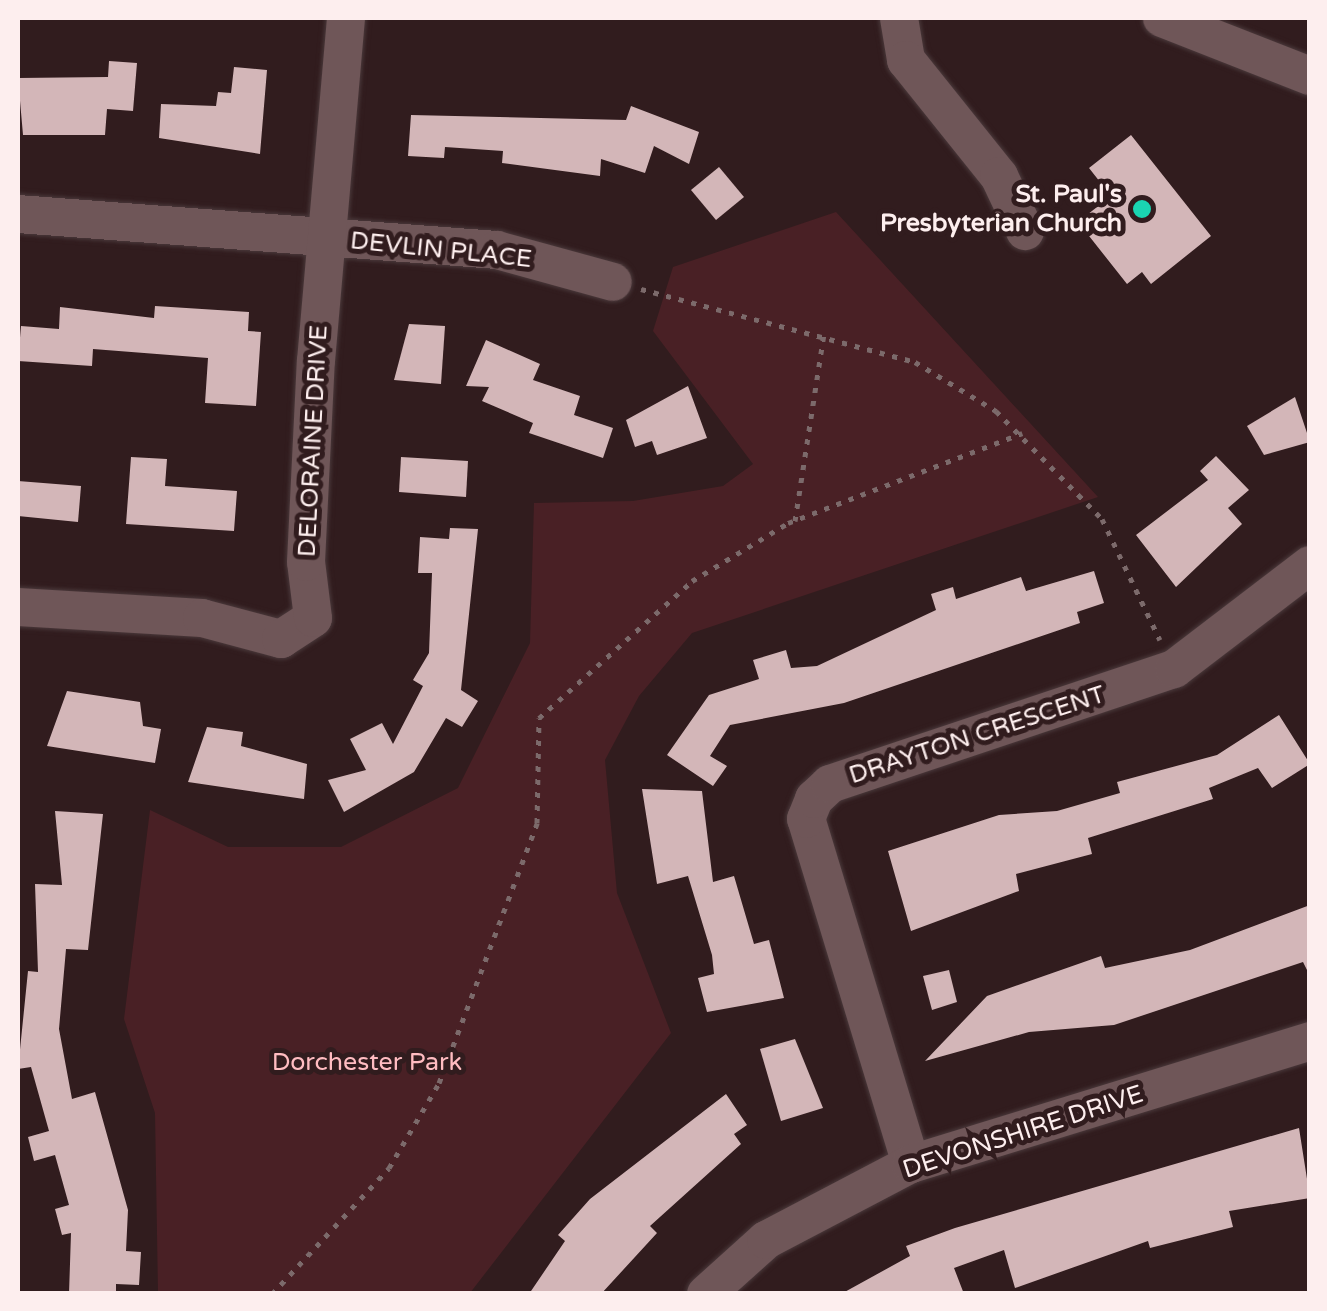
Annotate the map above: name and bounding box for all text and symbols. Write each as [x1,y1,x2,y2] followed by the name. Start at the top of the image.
[880,180,1122,239] place label: St. Paul's Presbyterian Church
[1131,198,1153,220] marker: St. Paul's Presbyterian Church
[349,226,533,274] street label: DEVLIN PLACE
[292,324,334,558] street label: DELORAINE DRIVE
[845,679,1109,791] street label: DRAYTON CRESCENT
[272,1047,462,1077] park label: Dorchester Park
[899,1079,1147,1185] street label: DEVONSHIRE DRIVE

